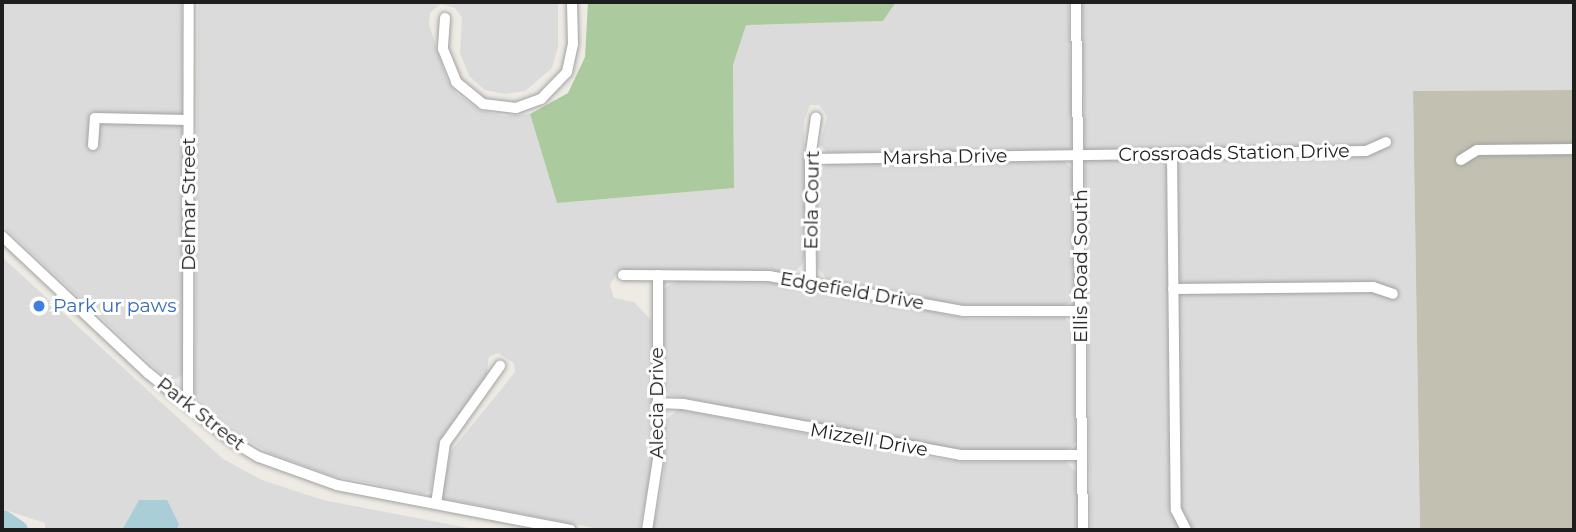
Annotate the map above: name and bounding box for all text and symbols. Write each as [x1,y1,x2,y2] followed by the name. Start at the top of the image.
[178,137,200,271] street label: Delmar Street
[1118,140,1350,166] street label: Crossroads Station Drive
[882,145,1008,169] street label: Marsha Drive
[800,150,824,250] street label: Eola Court
[1070,189,1092,343] street label: Ellis Road South
[778,267,926,315] street label: Edgefield Drive
[53,295,176,317] place label: Park ur paws
[31,298,47,314] marker: Park ur paws
[646,347,668,459] street label: Alecia Drive
[152,372,250,456] street label: Park Street
[808,418,930,462] street label: Mizzell Drive

